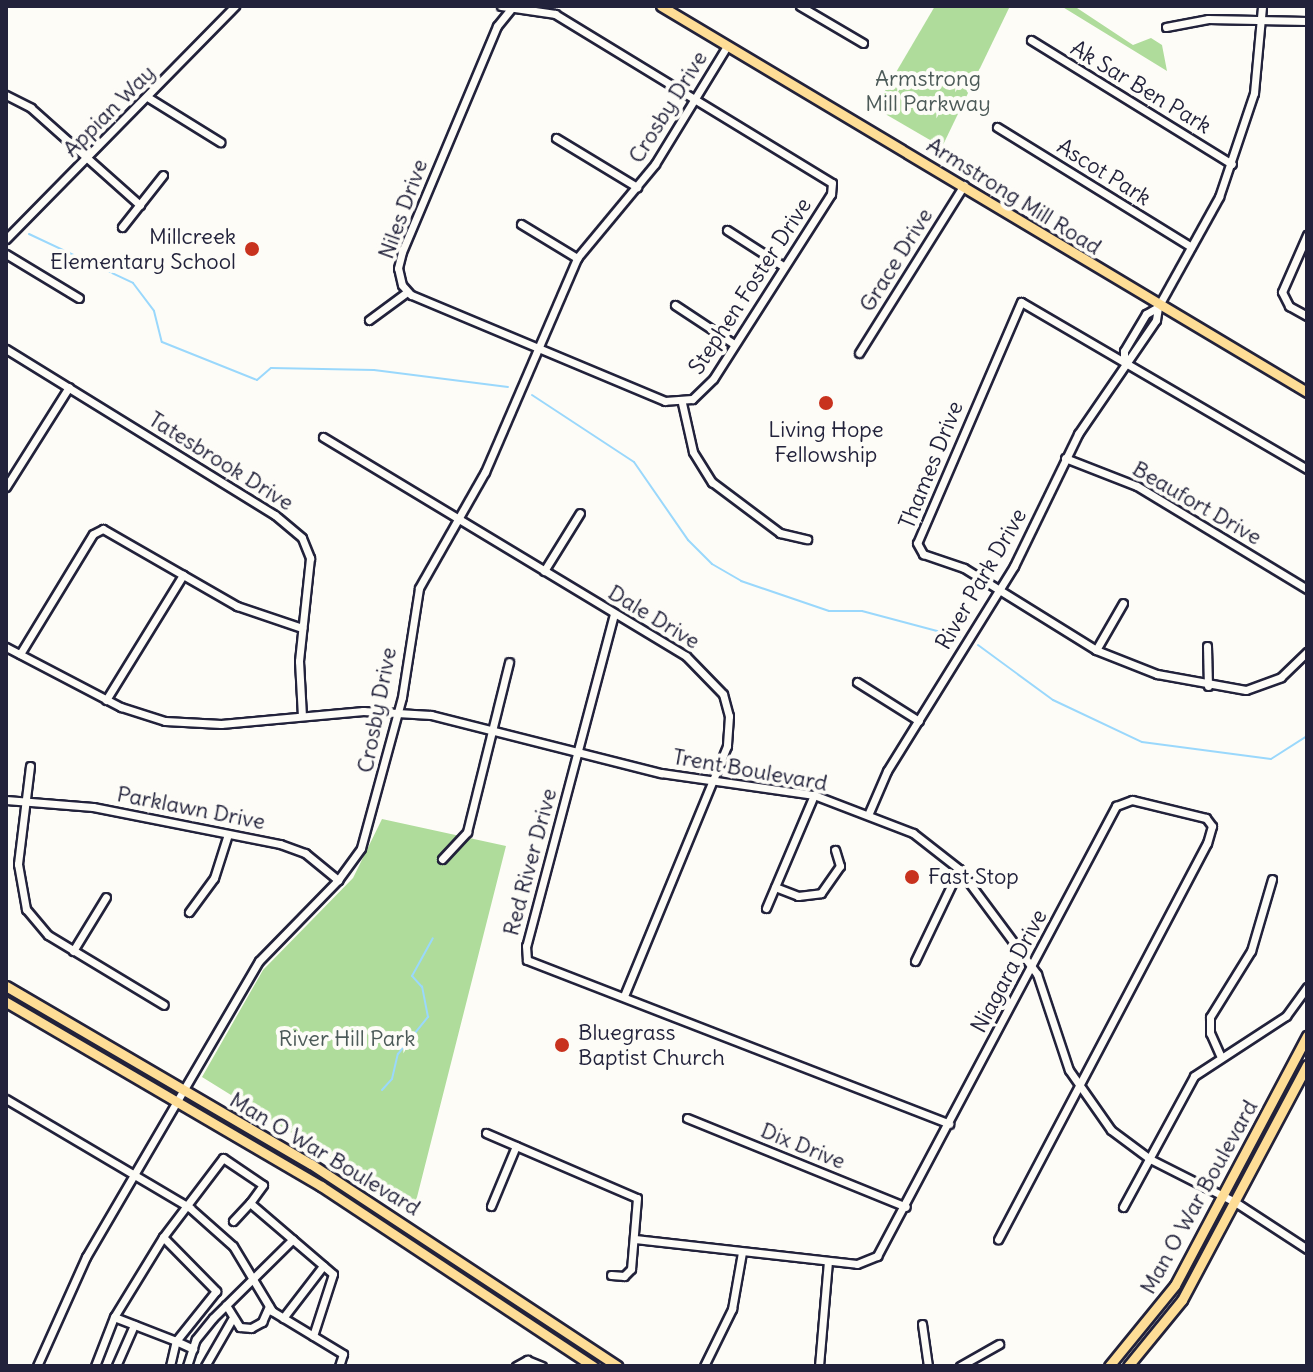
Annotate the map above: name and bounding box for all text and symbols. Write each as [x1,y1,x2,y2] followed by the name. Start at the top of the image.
[1066,35,1216,139] street label: Ak Sar Ben Park
[623,46,713,168] street label: Crosby Drive
[58,60,160,162] street label: Appian Way
[865,65,991,116] park label: Armstrong Mill Parkway
[922,132,1106,260] street label: Armstrong Mill Road
[1052,133,1156,211] street label: Ascot Park
[373,156,433,262] street label: Niles Drive
[683,193,817,379] street label: Stephen Foster Drive
[854,203,938,317] street label: Grace Drive
[50,223,236,274] place label: Millcreek Elementary School
[243,240,261,258] marker: Millcreek Elementary School
[817,394,835,412] marker: Living Hope Fellowship
[893,397,969,533] street label: Thames Drive
[144,406,298,516] street label: Tatesbrook Drive
[768,416,884,468] place label: Living Hope Fellowship
[1128,455,1266,551] street label: Beaufort Drive
[930,504,1032,654] street label: River Park Drive
[603,579,705,655] street label: Dale Drive
[352,645,402,775] street label: Crosby Drive
[671,743,829,797] street label: Trent Boulevard
[115,781,267,835] street label: Parklawn Drive
[498,786,562,938] street label: Red River Drive
[928,864,1019,890] place label: Fast Stop
[903,868,921,886] marker: Fast Stop
[965,905,1053,1037] street label: Niagara Drive
[578,1019,725,1070] place label: Bluegrass Baptist Church
[279,1026,415,1052] park label: River Hill Park
[553,1036,571,1054] marker: Bluegrass Baptist Church
[225,1087,425,1221] street label: Man O War Boulevard
[1135,1095,1263,1299] street label: Man O War Boulevard
[757,1117,849,1175] street label: Dix Drive

